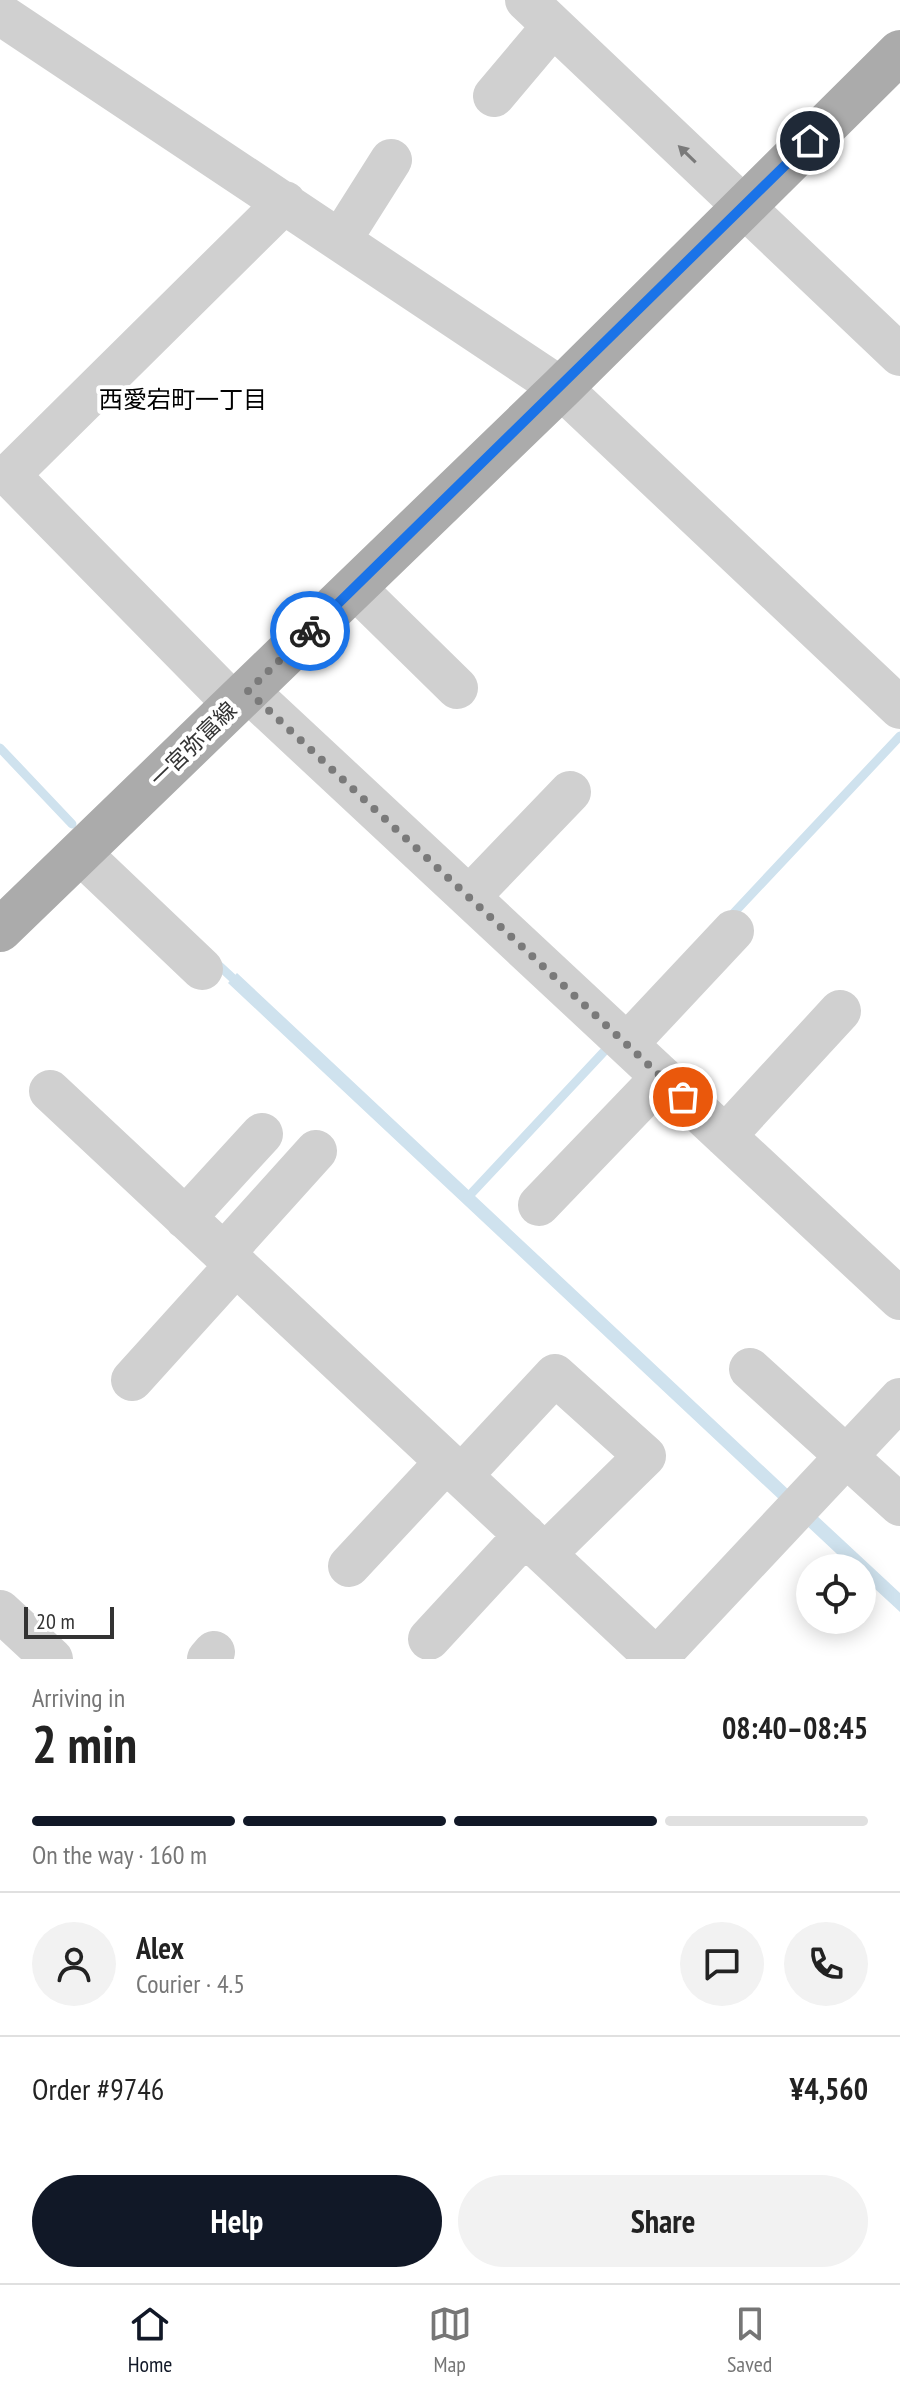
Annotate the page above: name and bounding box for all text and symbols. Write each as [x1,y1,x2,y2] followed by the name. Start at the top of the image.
[776,107,844,175] pin
[788,119,832,163] icon: home
[678,145,697,164] one-way arrow
[99,384,267,415] district label: 西愛宕町一丁目
[270,591,350,671] courier
[288,609,332,653] icon: bike
[144,696,242,792] street label: 一宮弥富線
[649,1063,717,1131] pin
[661,1075,705,1119] icon: bag
[796,1554,876,1634] map controls
[796,1554,876,1634] button: locate
[24,1603,114,1639] scale bar
[36,1607,75,1635] text: 20 m
[32,1681,125,1714] text: Arriving in
[722,1708,868,1747] text: 08:40–08:45
[32,1710,137,1777] text: 2 min
[32,1838,207,1871] text: On the way · 160 m
[32,1922,116,2006] button: person
[680,1922,764,2006] button: chat
[784,1922,868,2006] button: phone
[136,1928,184,1967] text: Alex
[136,1967,245,2000] text: Courier · 4.5
[32,2069,164,2108] text: Order #9746
[790,2069,868,2108] text: ¥4,560
[32,2175,442,2267] button: Help
[458,2175,868,2267] button: Share
[128,2302,172,2378] tab: Home
[428,2302,472,2378] tab: Map
[727,2302,772,2378] tab: Saved

